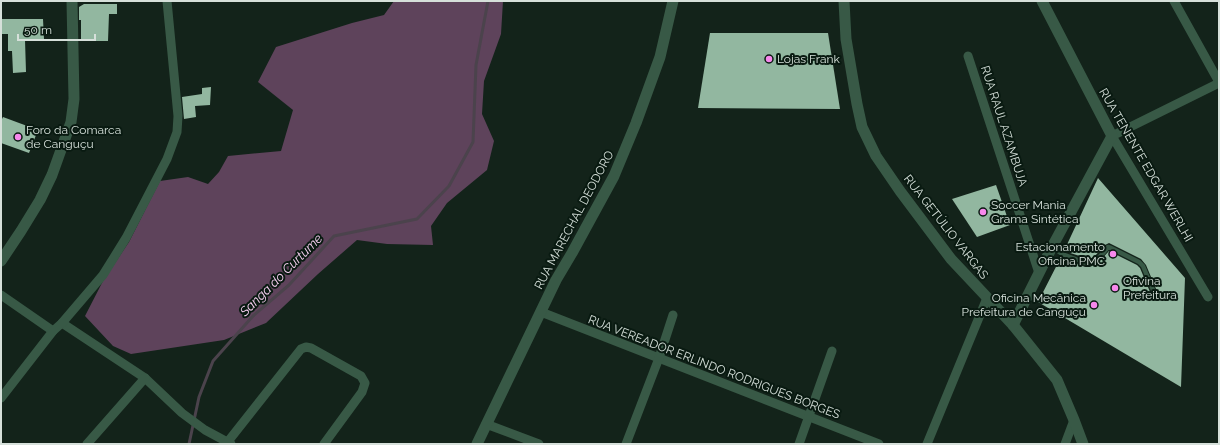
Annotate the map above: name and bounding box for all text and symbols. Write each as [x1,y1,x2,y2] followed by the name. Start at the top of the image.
[18,16,95,42] scale bar
[24,23,52,37] text: 50 m
[777,52,840,66] place label: Lojas Frank
[764,54,774,64] marker: Lojas Frank
[978,64,1030,188] street label: RUA RAUL AZAMBUJA
[1096,86,1196,244] street label: RUA TENENTE EDGAR WERLHI
[26,123,121,151] place label: Foro da Comarca de Canguçu
[13,132,23,142] marker: Foro da Comarca de Canguçu
[531,148,617,292] street label: RUA MARECHAL DEODORO
[901,172,991,282] street label: RUA GETÚLIO VARGAS
[991,198,1078,226] place label: Soccer Mania Grama Sintética
[978,207,988,217] marker: Soccer Mania Grama Sintética
[236,231,325,320] water label: Sanga do Curtume
[1015,240,1105,268] place label: Estacionamento Oficina PMC
[1108,249,1118,259] marker: Estacionamento Oficina PMC
[1123,274,1177,302] place label: Ofivina Prefeitura
[1110,283,1120,293] marker: Ofivina Prefeitura
[962,291,1086,319] place label: Oficina Mecânica Prefeitura de Canguçu
[1089,300,1099,310] marker: Oficina Mecânica Prefeitura de Canguçu
[586,312,842,422] street label: RUA VEREADOR ERLINDO RODRIGUES BORGES

